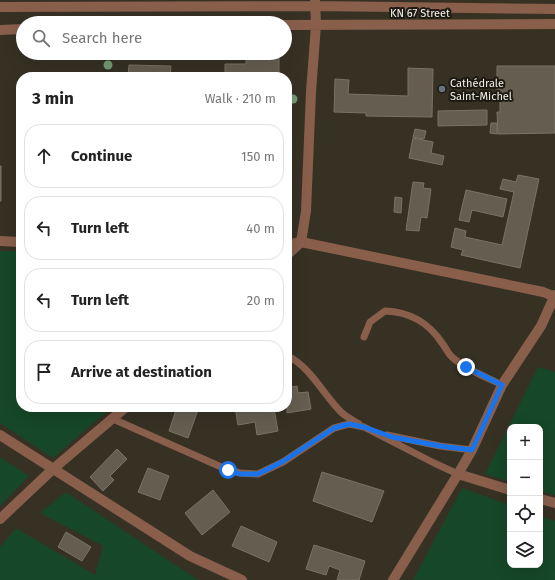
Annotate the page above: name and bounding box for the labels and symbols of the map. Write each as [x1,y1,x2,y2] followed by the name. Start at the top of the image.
[390,7,450,20] street label: KN 67 Street
[450,77,512,103] place label: Cathédrale Saint-Michel
[437,84,447,94] marker: Cathédrale Saint-Michel
[457,358,475,376] route end
[219,461,237,479] route start

